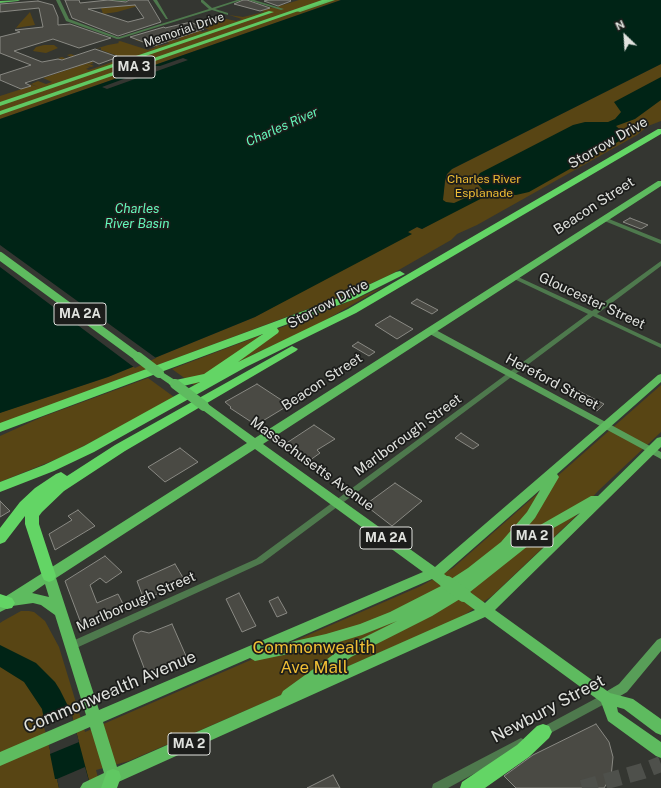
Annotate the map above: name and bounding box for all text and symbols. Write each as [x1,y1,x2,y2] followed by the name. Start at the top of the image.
[142,10,226,50] street label: Memorial Drive
[605,16,645,56] north arrow
[613,18,626,32] text: N
[113,56,155,78] road number: MA 3
[243,104,321,150] water label: Charles River
[565,114,651,172] street label: Storrow Drive
[447,172,521,200] park label: Charles River Esplanade
[550,174,638,238] street label: Beacon Street
[105,201,169,232] water label: Charles River Basin
[536,269,648,333] street label: Gloucester Street
[285,276,371,332] street label: Storrow Drive
[54,303,106,325] road number: MA 2A
[278,350,366,414] street label: Beacon Street
[503,350,601,414] street label: Hereford Street
[351,390,465,480] street label: Marlborough Street
[247,413,377,515] street label: Massachusetts Avenue
[511,525,553,547] road number: MA 2
[360,527,412,549] road number: MA 2A
[74,568,198,636] street label: Marlborough Street
[253,638,375,678] park label: Commonwealth Ave Mall
[21,646,199,738] street label: Commonwealth Avenue
[488,671,608,747] street label: Newbury Street
[168,733,210,755] road number: MA 2

